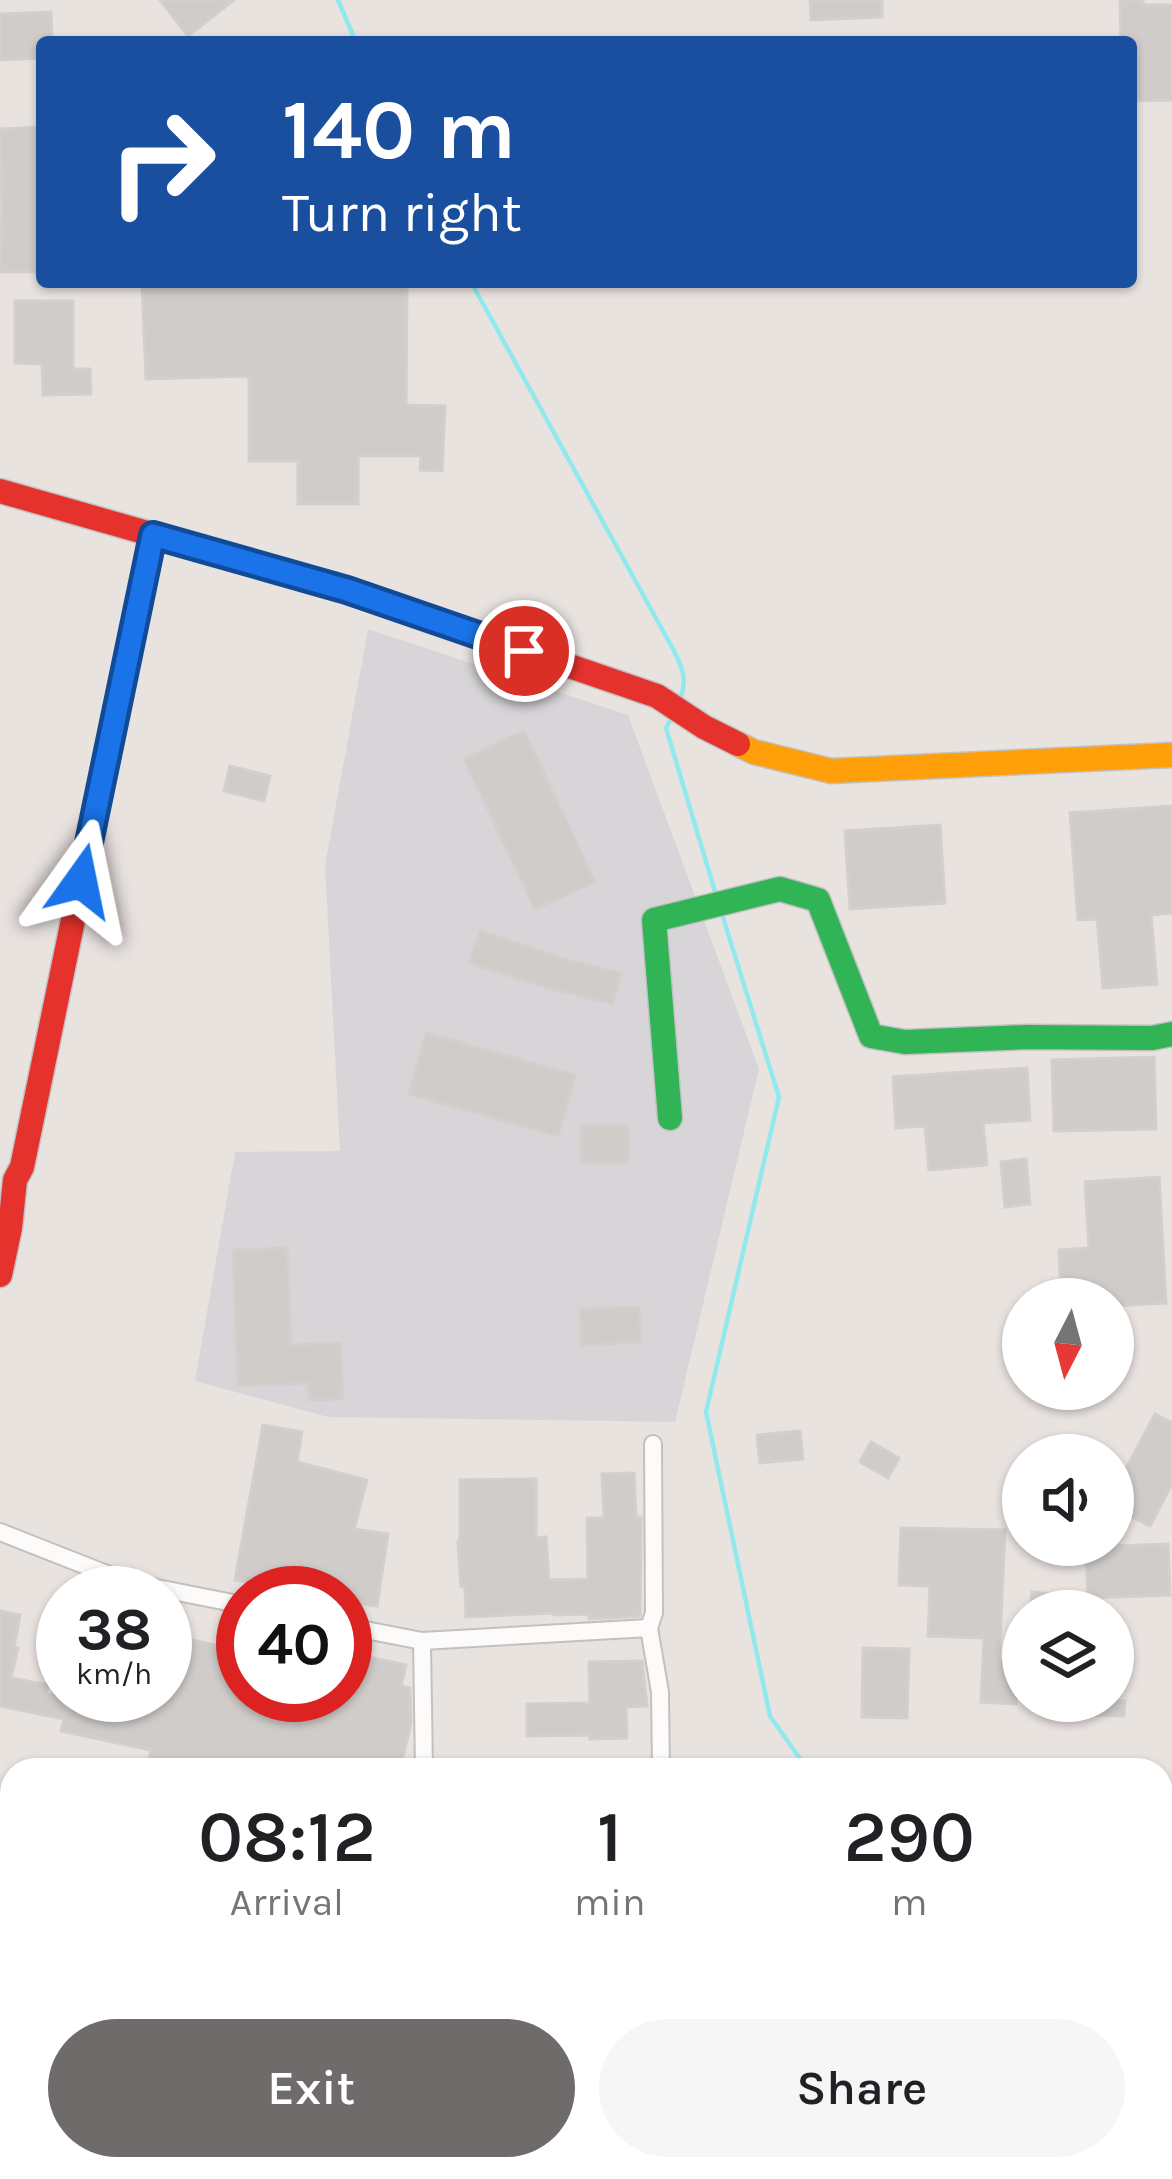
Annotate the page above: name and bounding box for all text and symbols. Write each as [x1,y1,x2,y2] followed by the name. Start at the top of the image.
[282,81,516,179] text: 140 m
[84,84,240,240] icon: right
[282,181,522,245] text: Turn right
[473,600,575,702] pin
[491,618,557,684] icon: arrive
[18,818,144,944] position arrow
[1002,1278,1134,1410] north arrow
[1002,1278,1134,1722] map controls
[1002,1434,1134,1566] button: sound
[216,1566,372,1722] speed limit sign: 40
[1002,1590,1134,1722] button: layers
[76,1594,152,1664] text: 38
[76,1656,152,1692] text: km/h
[198,1795,376,1879] text: 08:12
[597,1795,622,1879] text: 1
[844,1795,975,1879] text: 290
[230,1879,344,1925] text: Arrival
[574,1879,646,1925] text: min
[891,1879,928,1925] text: m
[48,2019,575,2157] button: Exit
[599,2019,1125,2157] button: Share

